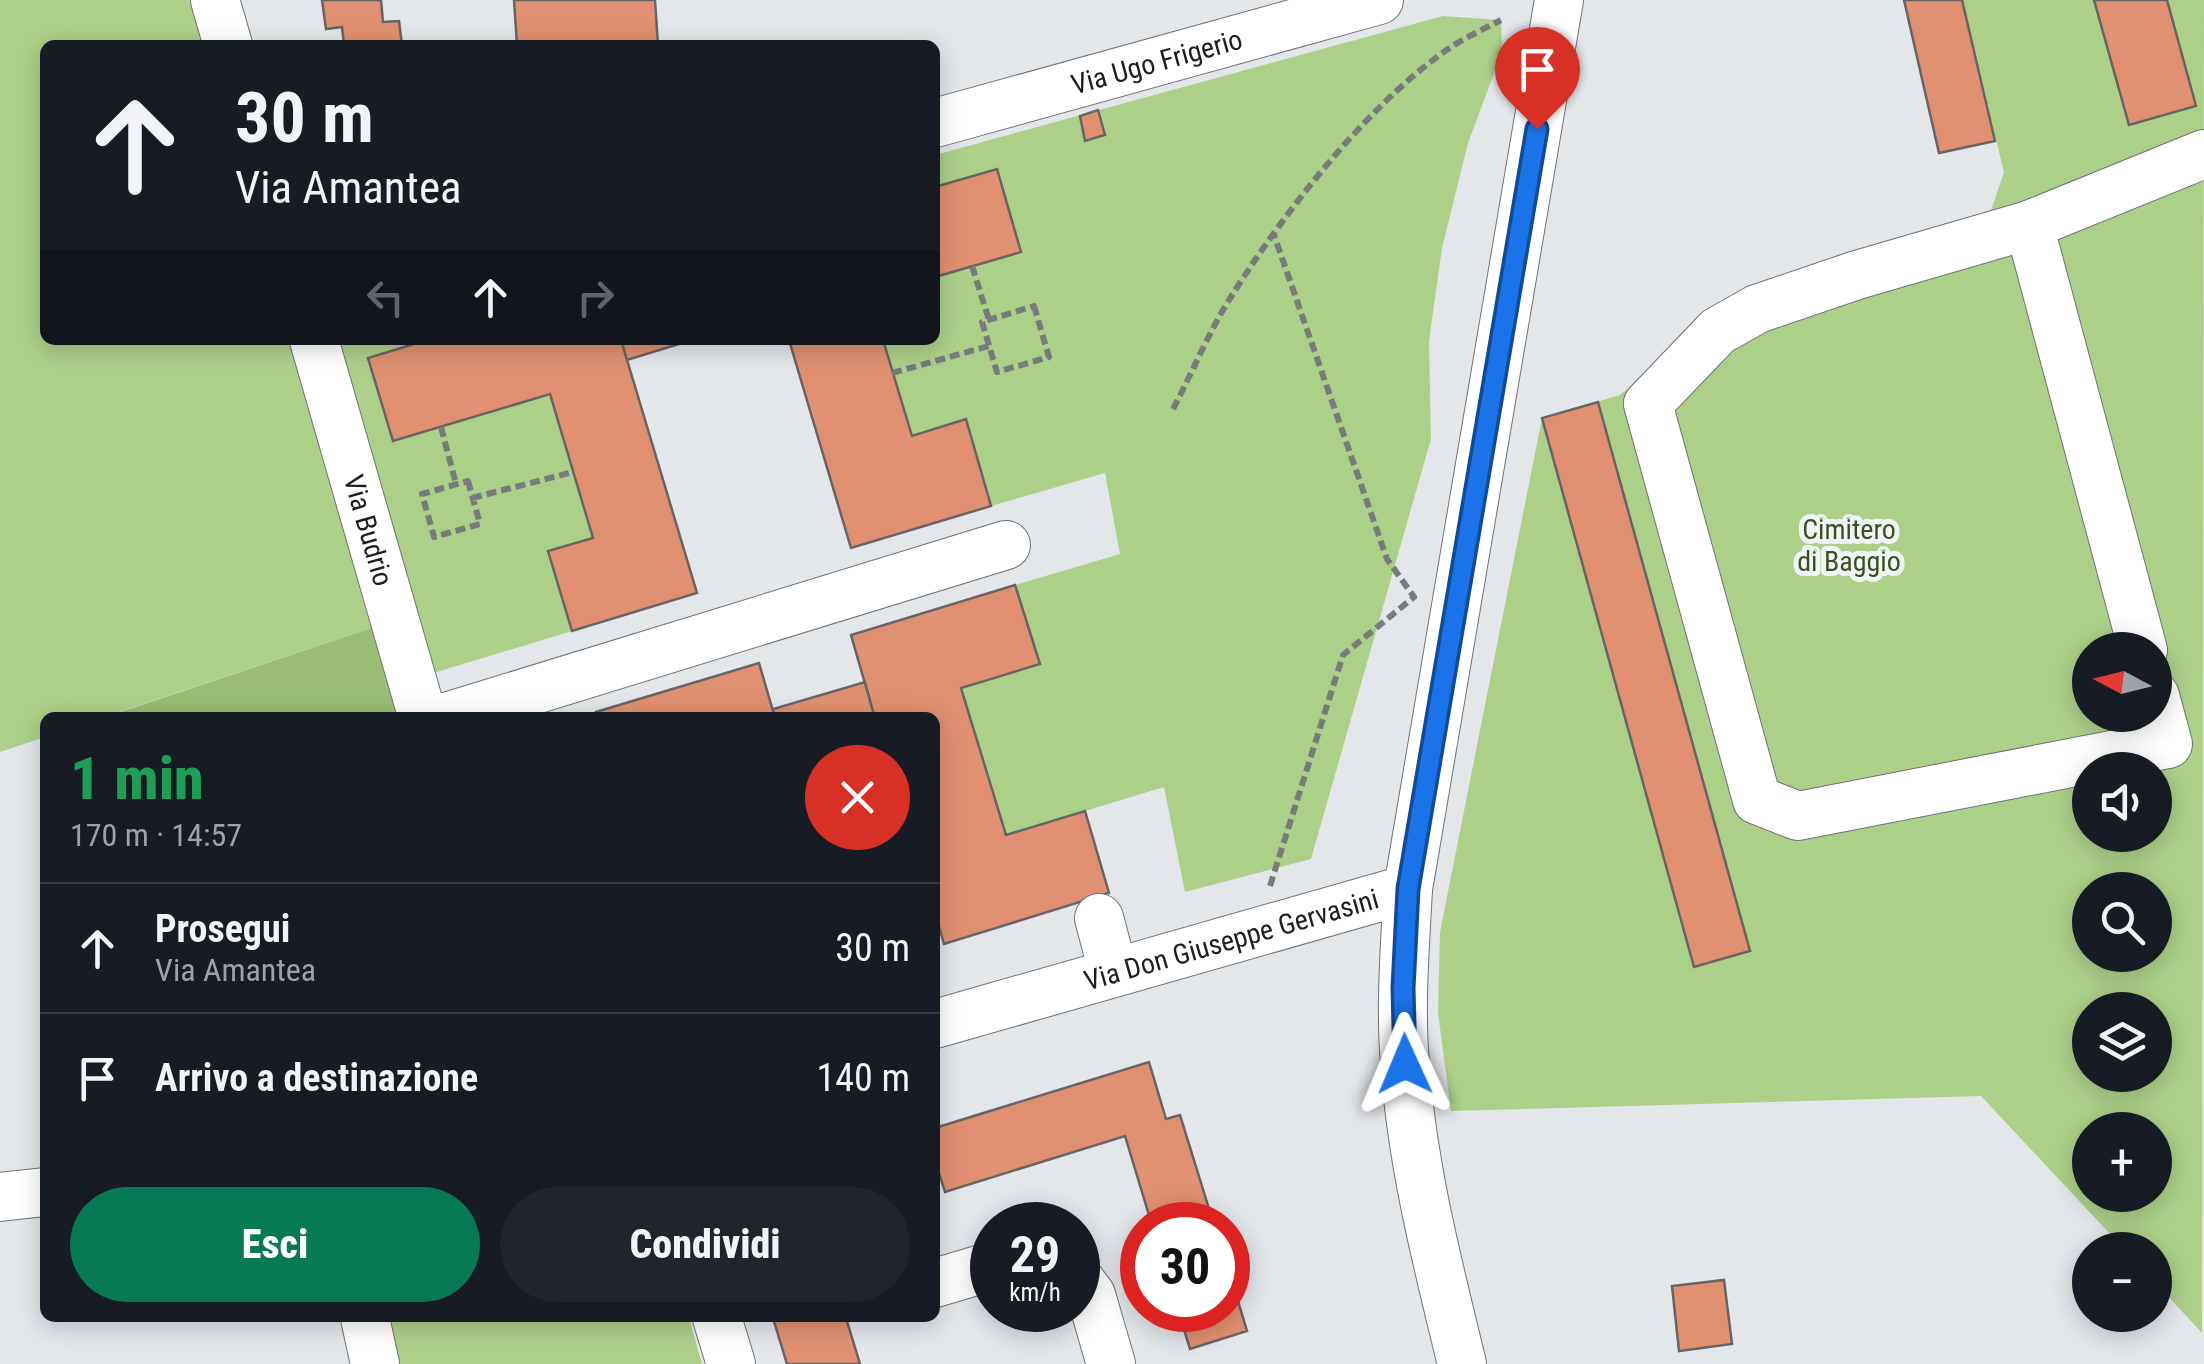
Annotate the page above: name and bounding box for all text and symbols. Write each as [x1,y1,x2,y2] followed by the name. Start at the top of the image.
[1067,22,1246,101] street label: Via Ugo Frigerio
[1495,27,1580,130] pin
[1510,42,1565,97] icon: arrive
[235,77,374,159] text: 30 m
[70,80,200,210] icon: ahead
[235,161,462,214] text: Via Amantea
[358,270,413,325] icon: left
[463,270,518,325] icon: ahead
[568,270,623,325] icon: right
[337,471,400,589] street label: Via Budrio
[1797,513,1901,578] park label: Cimitero di Baggio
[2072,632,2172,732] north arrow
[2072,632,2172,1332] map controls
[70,743,204,814] text: 1 min
[805,745,910,850] button: close
[2072,752,2172,852] button: sound
[70,816,242,854] text: 170 m · 14:57
[2072,872,2172,972] button: search
[1080,882,1382,997] street label: Via Don Giuseppe Gervasini
[155,907,290,951] text: Prosegui
[70,921,125,976] icon: ahead
[835,926,910,970] text: 30 m
[155,951,316,989] text: Via Amantea
[2072,992,2172,1092] button: layers
[1353,1012,1457,1116] position arrow
[70,1051,125,1106] icon: arrive
[155,1056,478,1100] text: Arrivo a destinazione
[816,1056,910,1100] text: 140 m
[2072,1112,2172,1212] button: +
[70,1187,480,1302] button: Esci
[500,1187,910,1302] button: Condividi
[1120,1202,1250,1332] speed limit sign: 30
[1010,1226,1060,1284] text: 29
[2072,1232,2172,1332] button: −
[1009,1278,1061,1307] text: km/h

